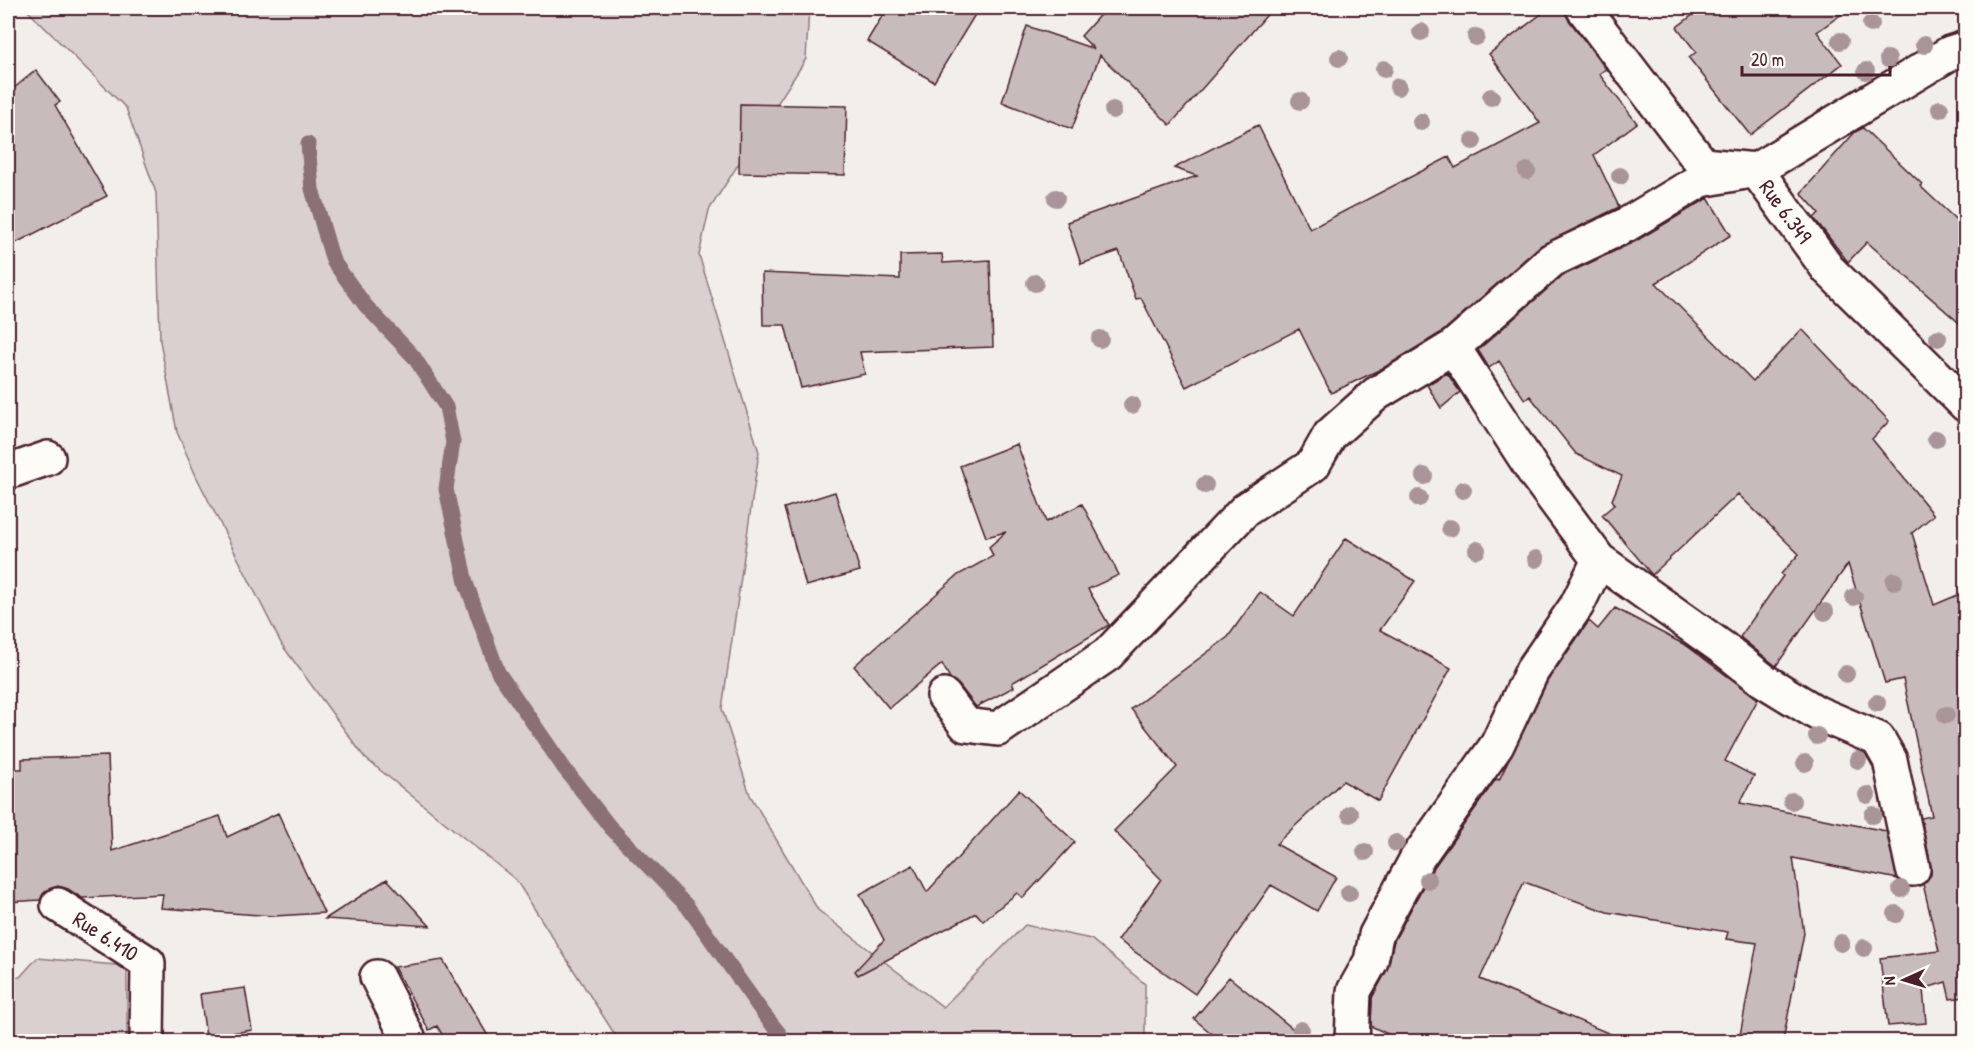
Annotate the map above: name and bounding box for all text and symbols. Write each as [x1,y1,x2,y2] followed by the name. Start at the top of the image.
[1742,39,1890,77] scale bar
[1751,47,1784,72] text: 20 m
[1753,173,1819,249] street label: Rue 6.349
[67,904,145,968] street label: Rue 6.410
[1874,950,1934,1010] north arrow
[1878,976,1900,986] text: N

